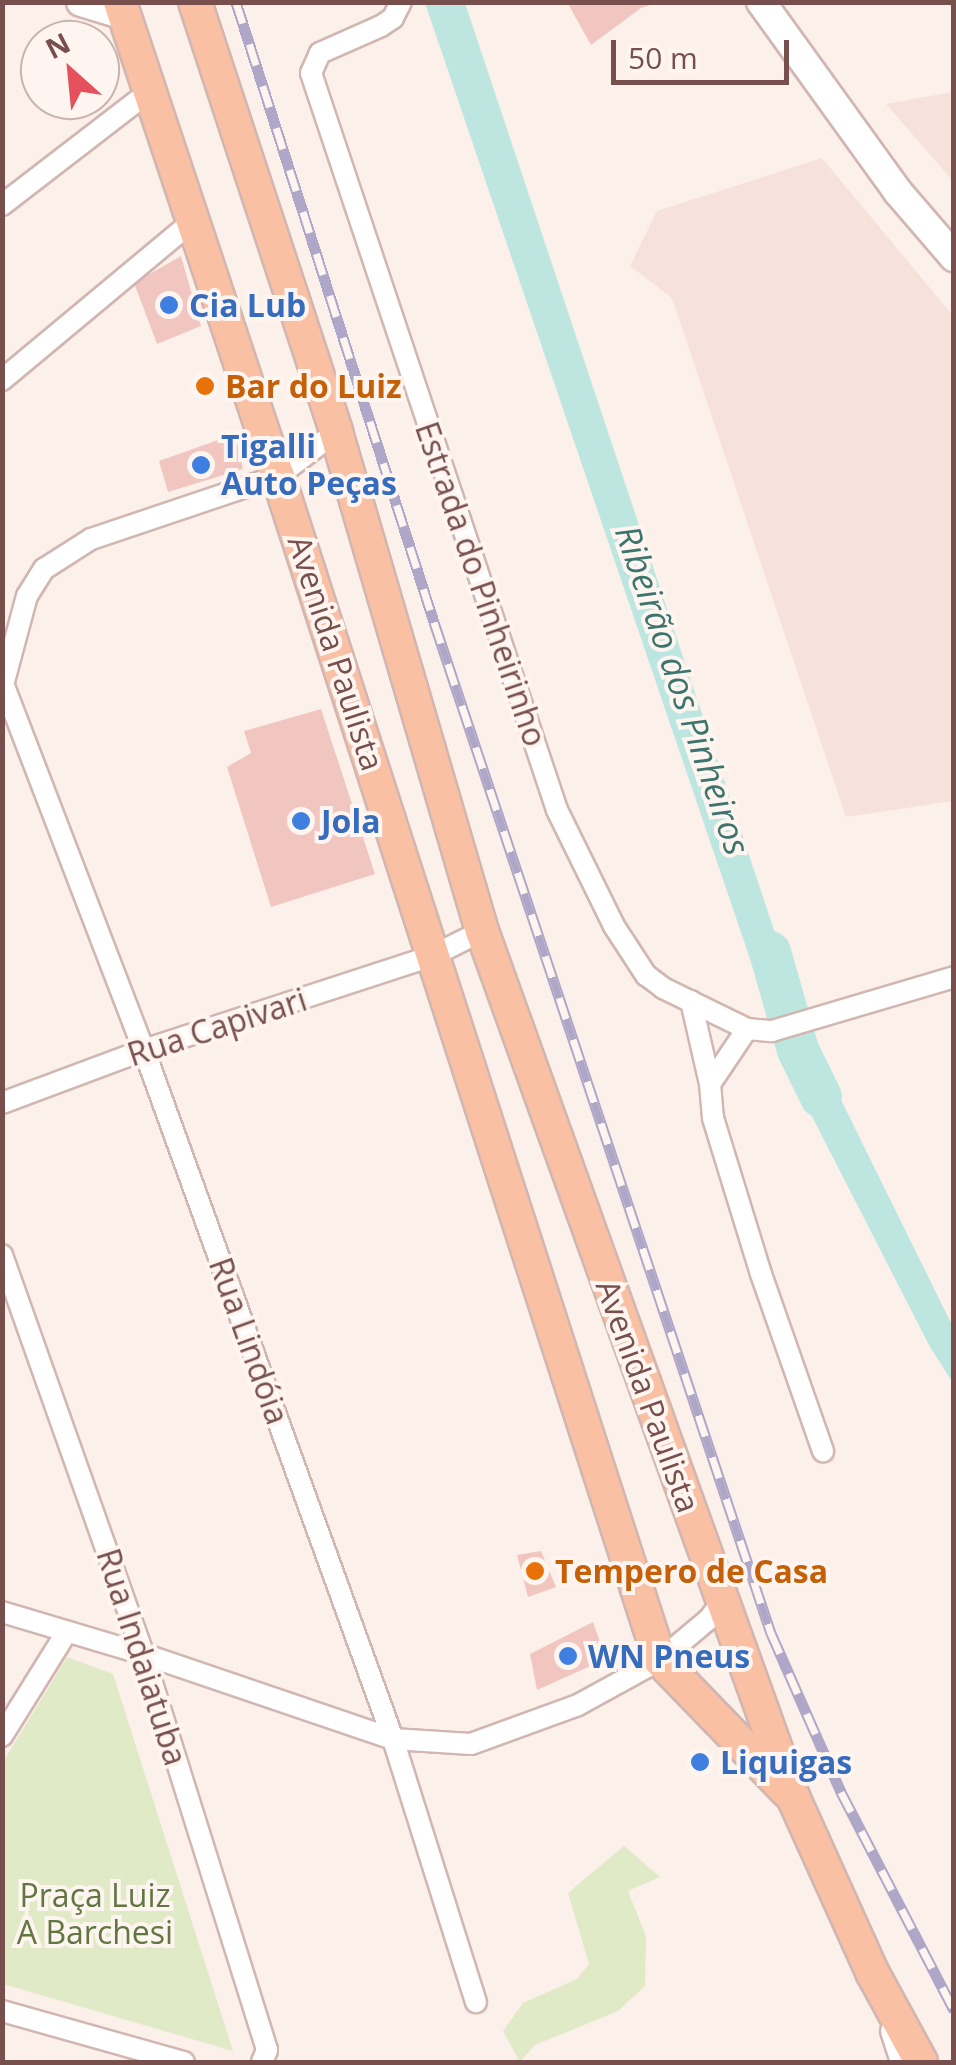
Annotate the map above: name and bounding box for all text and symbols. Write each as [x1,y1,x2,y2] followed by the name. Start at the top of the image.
[20,20,120,120] north arrow
[616,20,794,82] scale bar
[39,23,76,67] text: N
[628,37,698,78] text: 50 m
[189,286,306,324] place label: Cia Lub
[158,294,180,316] marker: Cia Lub
[225,367,402,405] place label: Bar do Luiz
[194,375,216,397] marker: Bar do Luiz
[407,417,555,751] street label: Estrada do Pinheirinho
[221,428,397,503] place label: Tigalli Auto Peças
[190,454,212,476] marker: Tigalli Auto Peças
[607,520,759,860] water label: Ribeirão dos Pinheiros
[280,531,392,775] street label: Avenida Paulista
[321,802,381,840] place label: Jola
[290,810,312,832] marker: Jola
[123,980,311,1074] street label: Rua Capivari
[201,1252,297,1430] street label: Rua Lindóia
[588,1274,708,1518] street label: Avenida Paulista
[89,1544,195,1770] street label: Rua Indaiatuba
[555,1552,828,1590] place label: Tempero de Casa
[524,1560,546,1582] marker: Tempero de Casa
[588,1637,750,1675] place label: WN Pneus
[557,1645,579,1667] marker: WN Pneus
[720,1743,852,1781] place label: Liquigas
[689,1751,711,1773] marker: Liquigas
[17,1877,173,1952] park label: Praça Luiz A Barchesi

